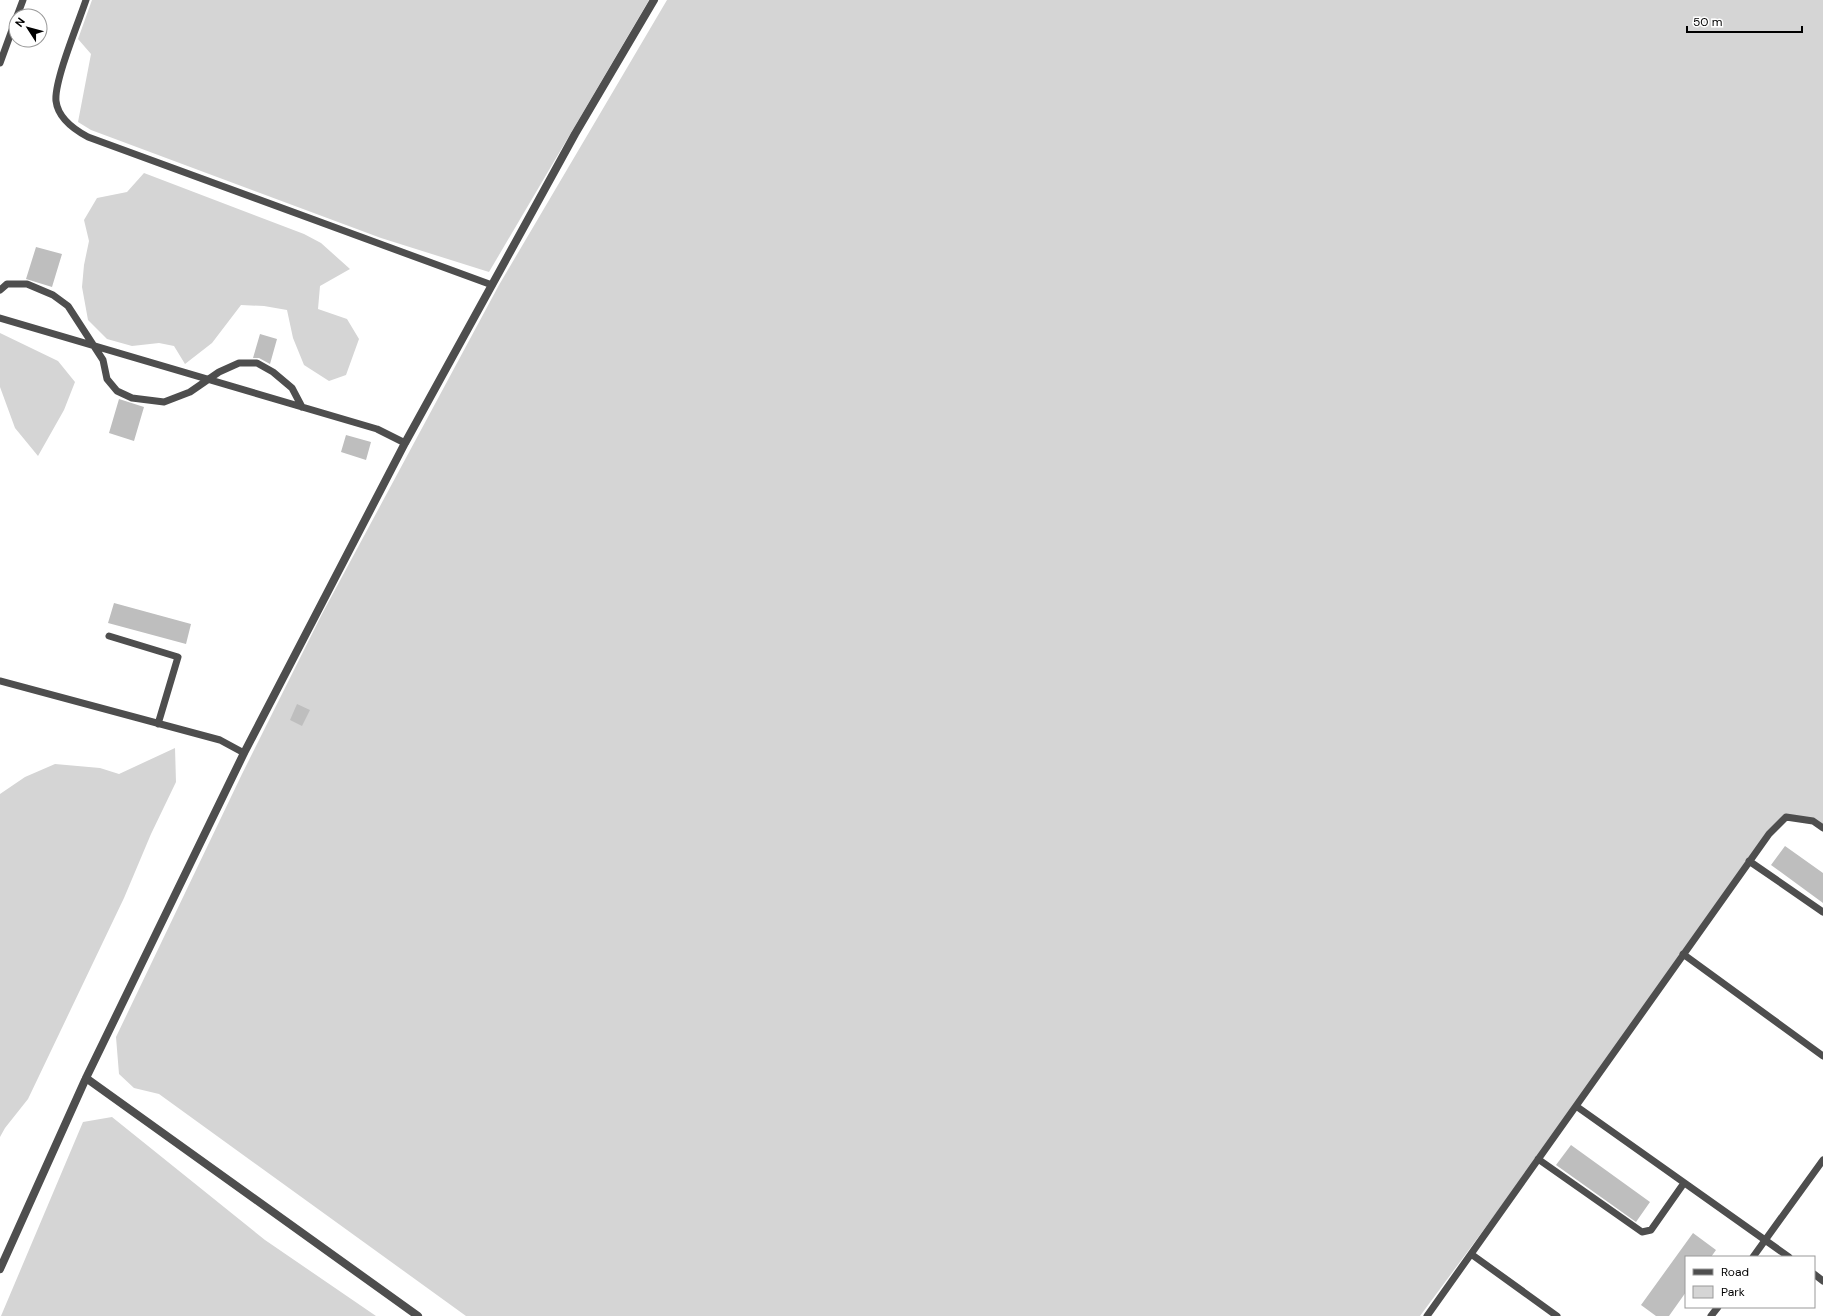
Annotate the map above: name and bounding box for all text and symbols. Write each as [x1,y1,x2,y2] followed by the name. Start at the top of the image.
[8,8,48,48] north arrow
[1687,8,1802,34] scale bar
[1693,14,1722,30] text: 50 m
[12,15,28,29] text: N
[1685,1256,1815,1308] legend
[1721,1264,1749,1280] text: Road
[1721,1284,1745,1300] text: Park

